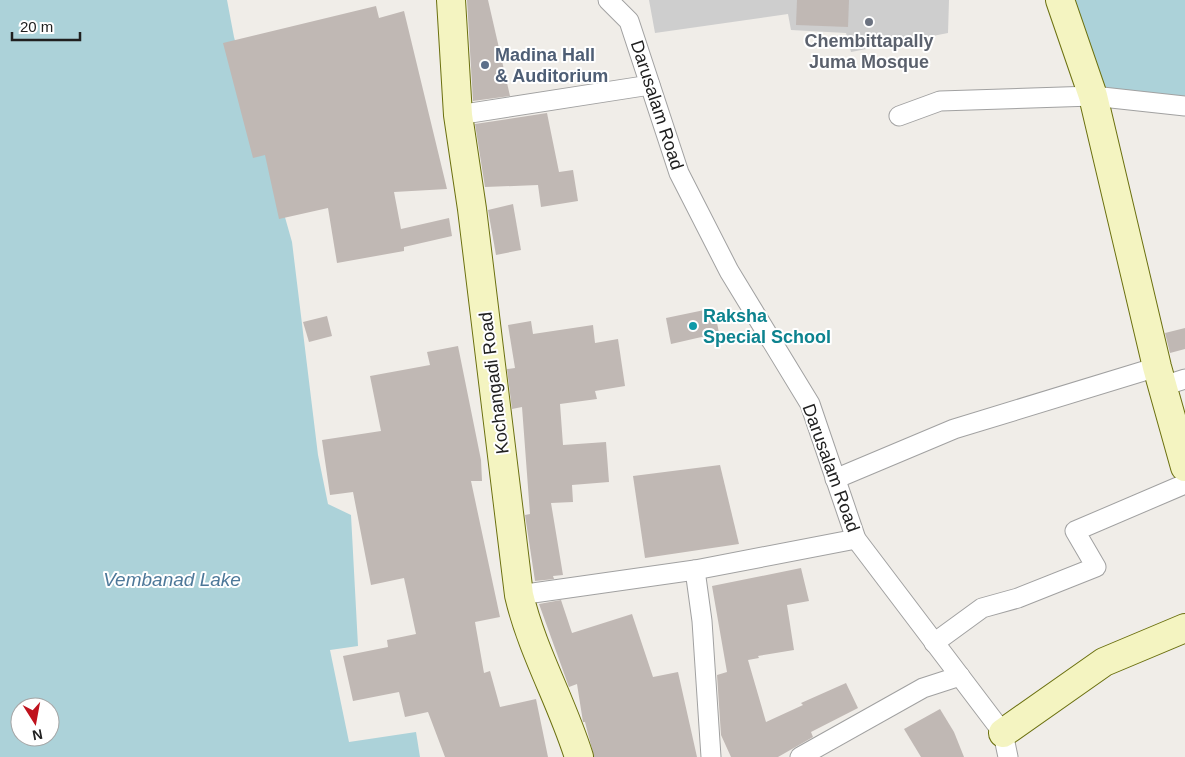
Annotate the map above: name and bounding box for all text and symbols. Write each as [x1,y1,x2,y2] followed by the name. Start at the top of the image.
[12,10,80,42] scale bar
[863,16,875,28] marker: Chembittapally Juma Mosque
[20,18,53,35] text: 20 m
[804,31,934,72] place label: Chembittapally Juma Mosque
[627,38,687,172] street label: Darusalam Road
[495,45,608,86] place label: Madina Hall & Auditorium
[479,59,491,71] marker: Madina Hall & Auditorium
[703,306,831,347] place label: Raksha Special School
[475,311,513,455] street label: Kochangadi Road
[687,320,699,332] marker: Raksha Special School
[799,401,863,535] street label: Darusalam Road
[103,569,241,590] water label: Vembanad Lake
[10,697,60,747] north arrow
[31,726,44,744] text: N

